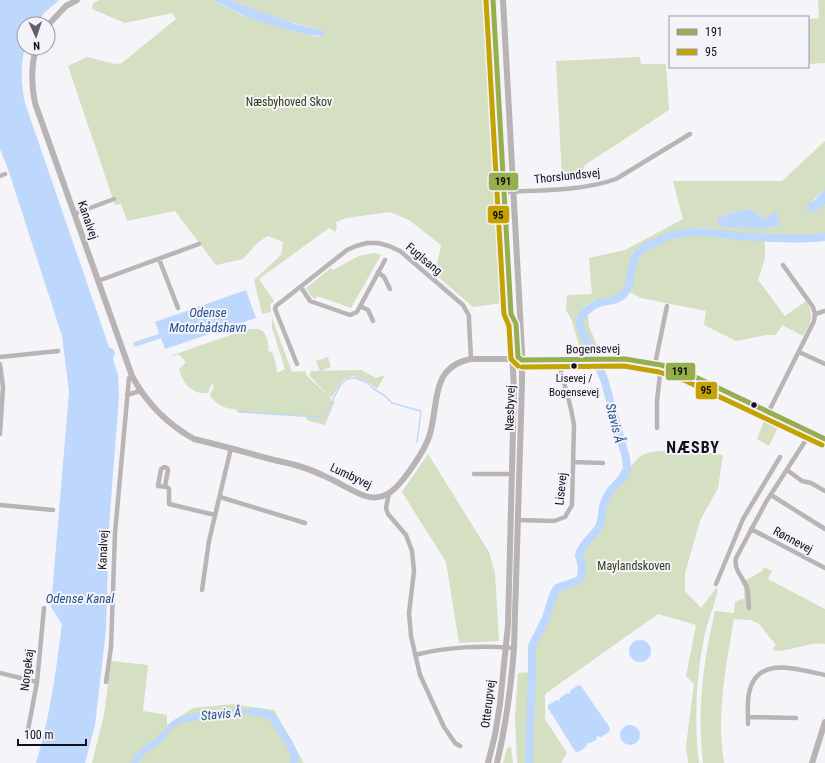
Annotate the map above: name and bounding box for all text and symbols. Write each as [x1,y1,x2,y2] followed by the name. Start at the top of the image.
[16,16,56,56] north arrow
[669,16,809,68] legend
[705,25,723,39] text: 191
[33,39,40,52] text: N
[705,45,717,59] text: 95
[246,95,332,109] park label: Næsbyhoved Skov
[533,166,601,186] street label: Thorslundsvej
[488,172,519,191] line badge: 191
[495,175,511,188] text: 191
[75,199,101,241] street label: Kanalvej
[487,205,510,224] line badge: 95
[492,209,504,222] text: 95
[403,240,445,278] street label: Fuglsang
[169,305,247,335] water label: Odense Motorbådshavn
[566,342,620,356] street label: Bogensevej
[569,361,579,371] marker: Lisevej / Bogensevej
[665,362,696,381] line badge: 191
[672,365,688,378] text: 191
[549,372,599,399] place label: Lisevej / Bogensevej
[695,381,718,400] line badge: 95
[700,384,712,397] text: 95
[502,385,518,431] street label: Næsbyvej
[749,400,759,410] unlabelled marker
[603,402,627,444] water label: Stavis Å
[666,438,720,457] district label: NÆSBY
[328,460,374,492] street label: Lumbyvej
[552,472,570,506] street label: Lisevej
[771,524,815,556] street label: Rønnevej
[95,530,111,570] street label: Kanalvej
[597,559,671,573] park label: Maylandskoven
[46,591,115,606] water label: Odense Kanal
[17,648,37,692] street label: Norgekaj
[478,679,498,729] street label: Otterupvej
[200,705,242,723] water label: Stavis Å
[18,721,86,747] scale bar
[24,728,54,742] text: 100 m

